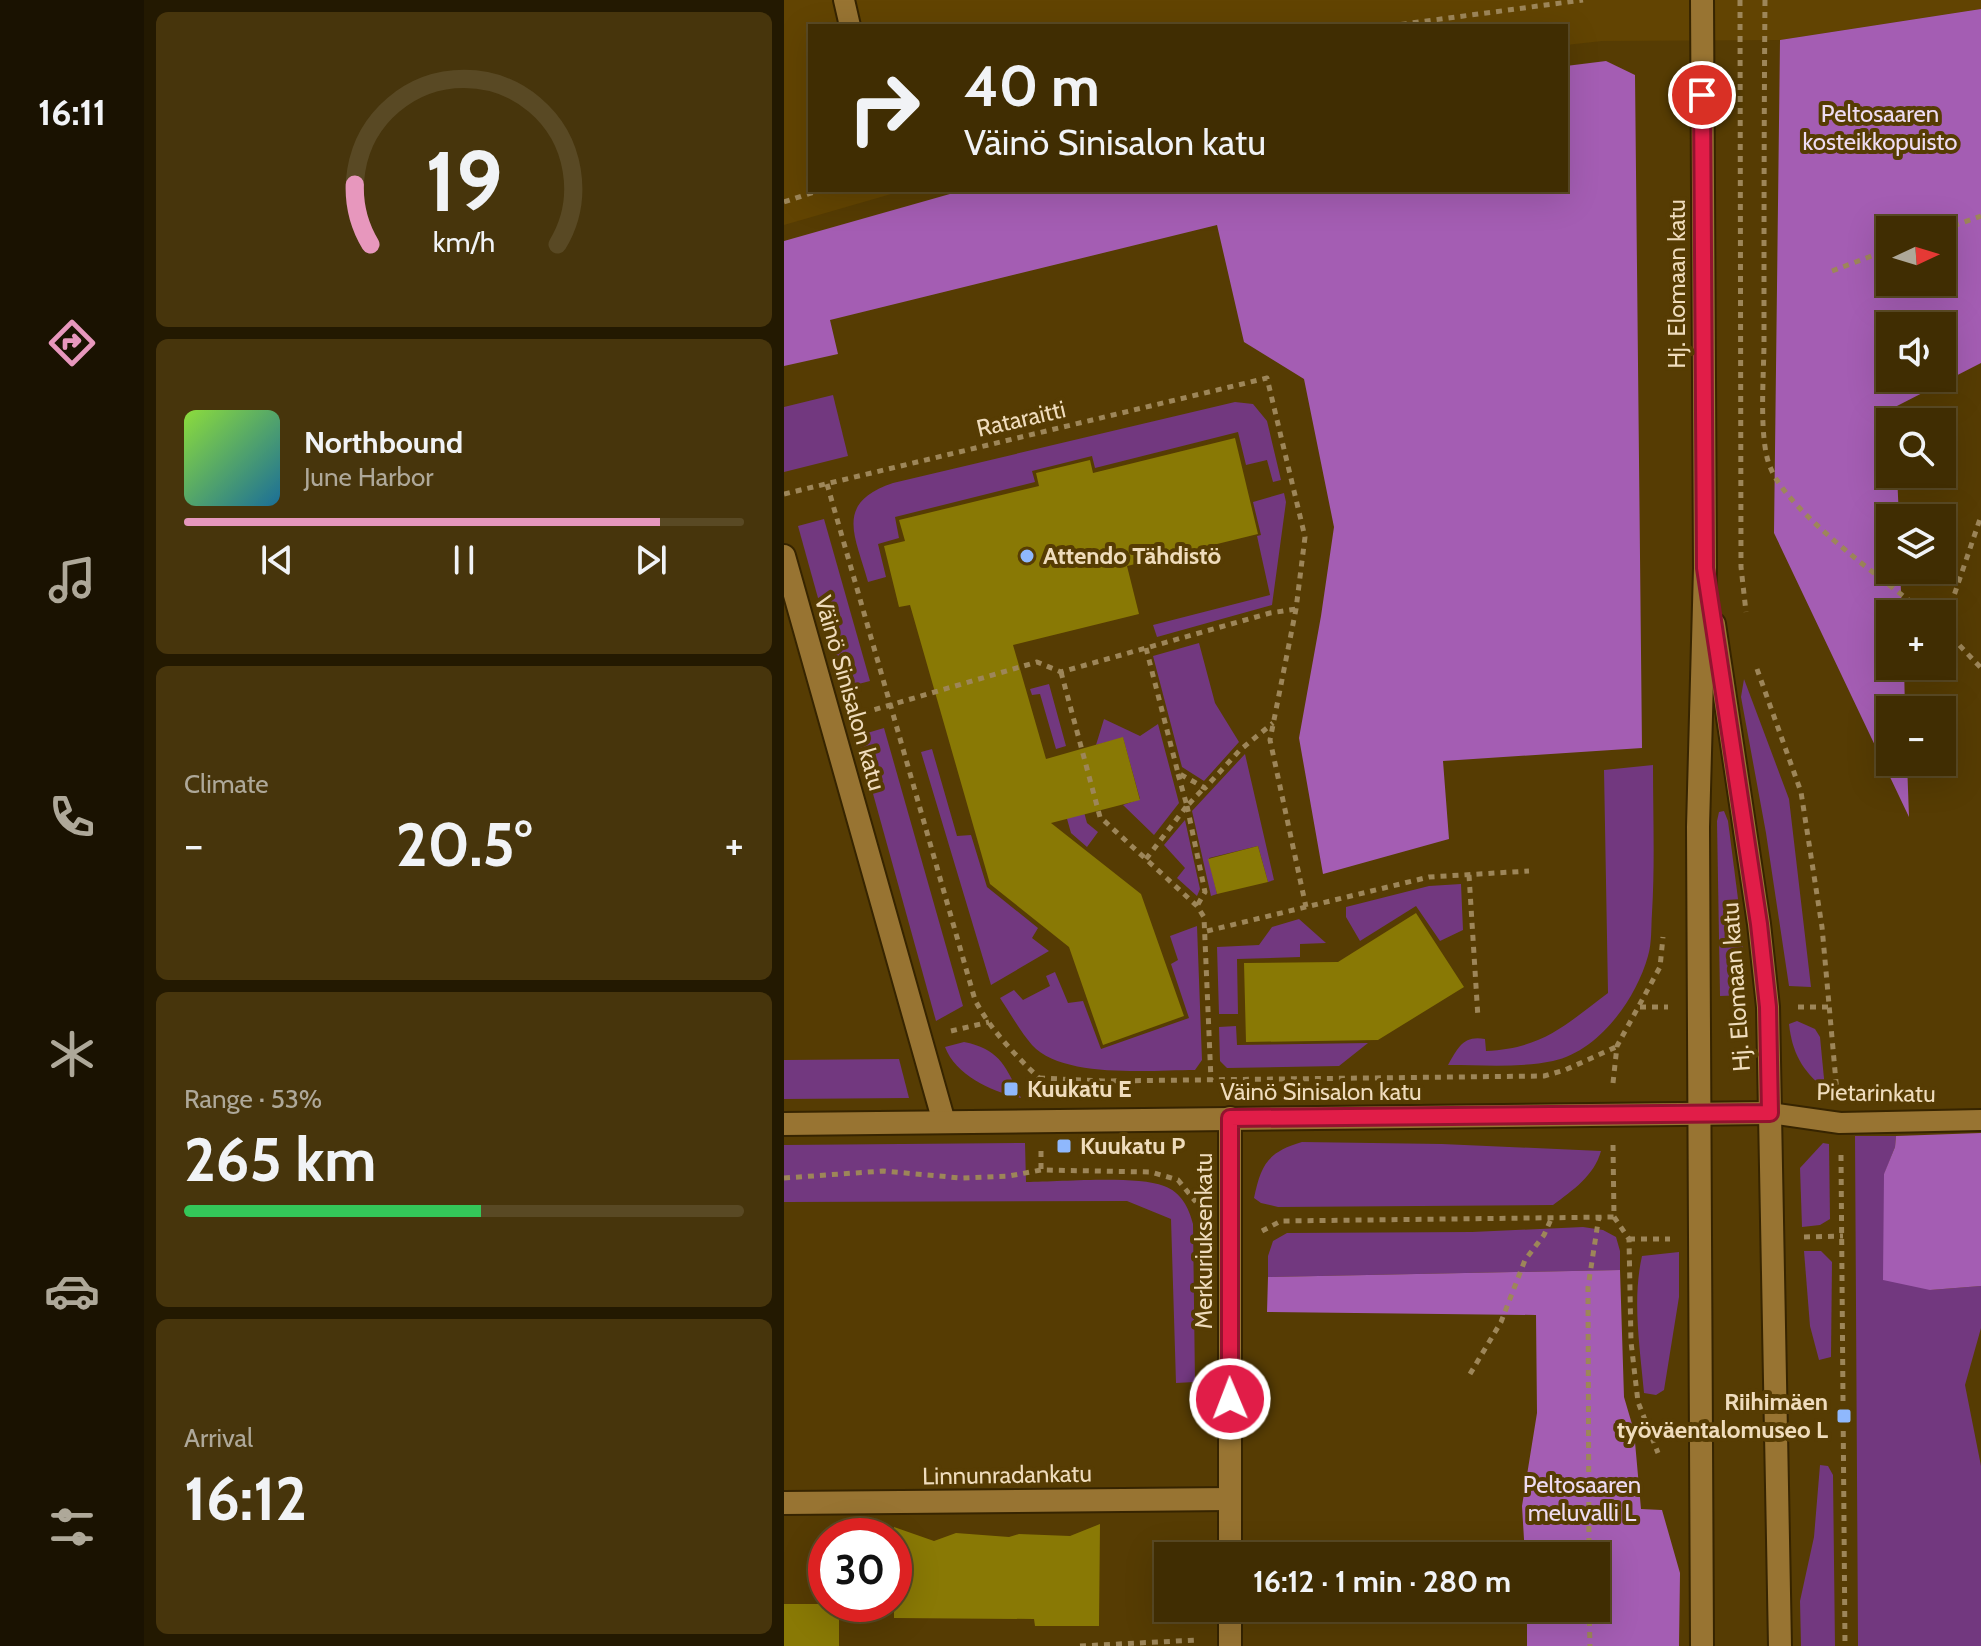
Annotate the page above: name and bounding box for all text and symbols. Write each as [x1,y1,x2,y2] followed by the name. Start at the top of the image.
[964,52,1100,120] text: 40 m
[832,56,936,160] icon: right
[1668,61,1736,129] pin
[1680,73,1724,117] icon: arrive
[38,90,106,134] text: 16:11
[1802,99,1958,156] park label: Peltosaaren kosteikkopuisto
[964,120,1266,164] text: Väinö Sinisalon katu
[425,131,503,232] text: 19
[1662,199,1691,369] street label: Hj. Elomaan katu
[1876,216,1956,296] north arrow
[1876,216,1956,776] map controls
[433,225,495,260] text: km/h
[1876,312,1956,392] button: sound
[44,315,100,371] icon: directions
[974,394,1068,443] street label: Rataraitti
[1876,408,1956,488] button: search
[304,424,463,461] text: Northbound
[304,461,433,493] text: June Harbor
[1876,504,1956,584] button: layers
[255,538,299,582] icon: previous
[442,538,486,582] icon: pause
[629,538,673,582] icon: next
[1043,541,1221,570] place label: Attendo Tähdistö
[1018,547,1036,565] marker: Attendo Tähdistö
[44,552,100,608] icon: music
[809,592,892,794] street label: Väinö Sinisalon katu
[1876,600,1956,680] button: +
[1876,696,1956,776] button: −
[184,768,269,800] text: Climate
[44,789,100,845] icon: phone
[396,808,532,881] text: 20.5°
[184,818,203,871] text: −
[725,818,744,871] text: +
[1715,901,1756,1073] street label: Hj. Elomaan katu
[44,1026,100,1082] icon: climate
[1027,1074,1132,1103] place label: Kuukatu E
[1220,1077,1422,1106] street label: Väinö Sinisalon katu
[1816,1077,1936,1108] street label: Pietarinkatu
[1002,1080,1020,1098] marker: Kuukatu E
[184,1083,322,1115] text: Range · 53%
[184,1123,376,1196] text: 265 km
[1080,1131,1185,1160] place label: Kuukatu P
[1055,1137,1073,1155] marker: Kuukatu P
[1189,1153,1218,1329] street label: Merkuriuksenkatu
[44,1263,100,1319] icon: car
[1188,1357,1272,1441] position arrow
[1617,1387,1828,1444] place label: Riihimäen työväentalomuseo L
[1835,1407,1853,1425] marker: Riihimäen työväentalomuseo L
[184,1422,253,1454] text: Arrival
[922,1459,1092,1490] street label: Linnunradankatu
[184,1462,307,1535] text: 16:12
[1523,1470,1641,1527] park label: Peltosaaren meluvalli L
[44,1499,100,1555] icon: filters
[808,1518,912,1622] speed limit sign: 30
[1253,1563,1511,1600] text: 16:12 · 1 min · 280 m

